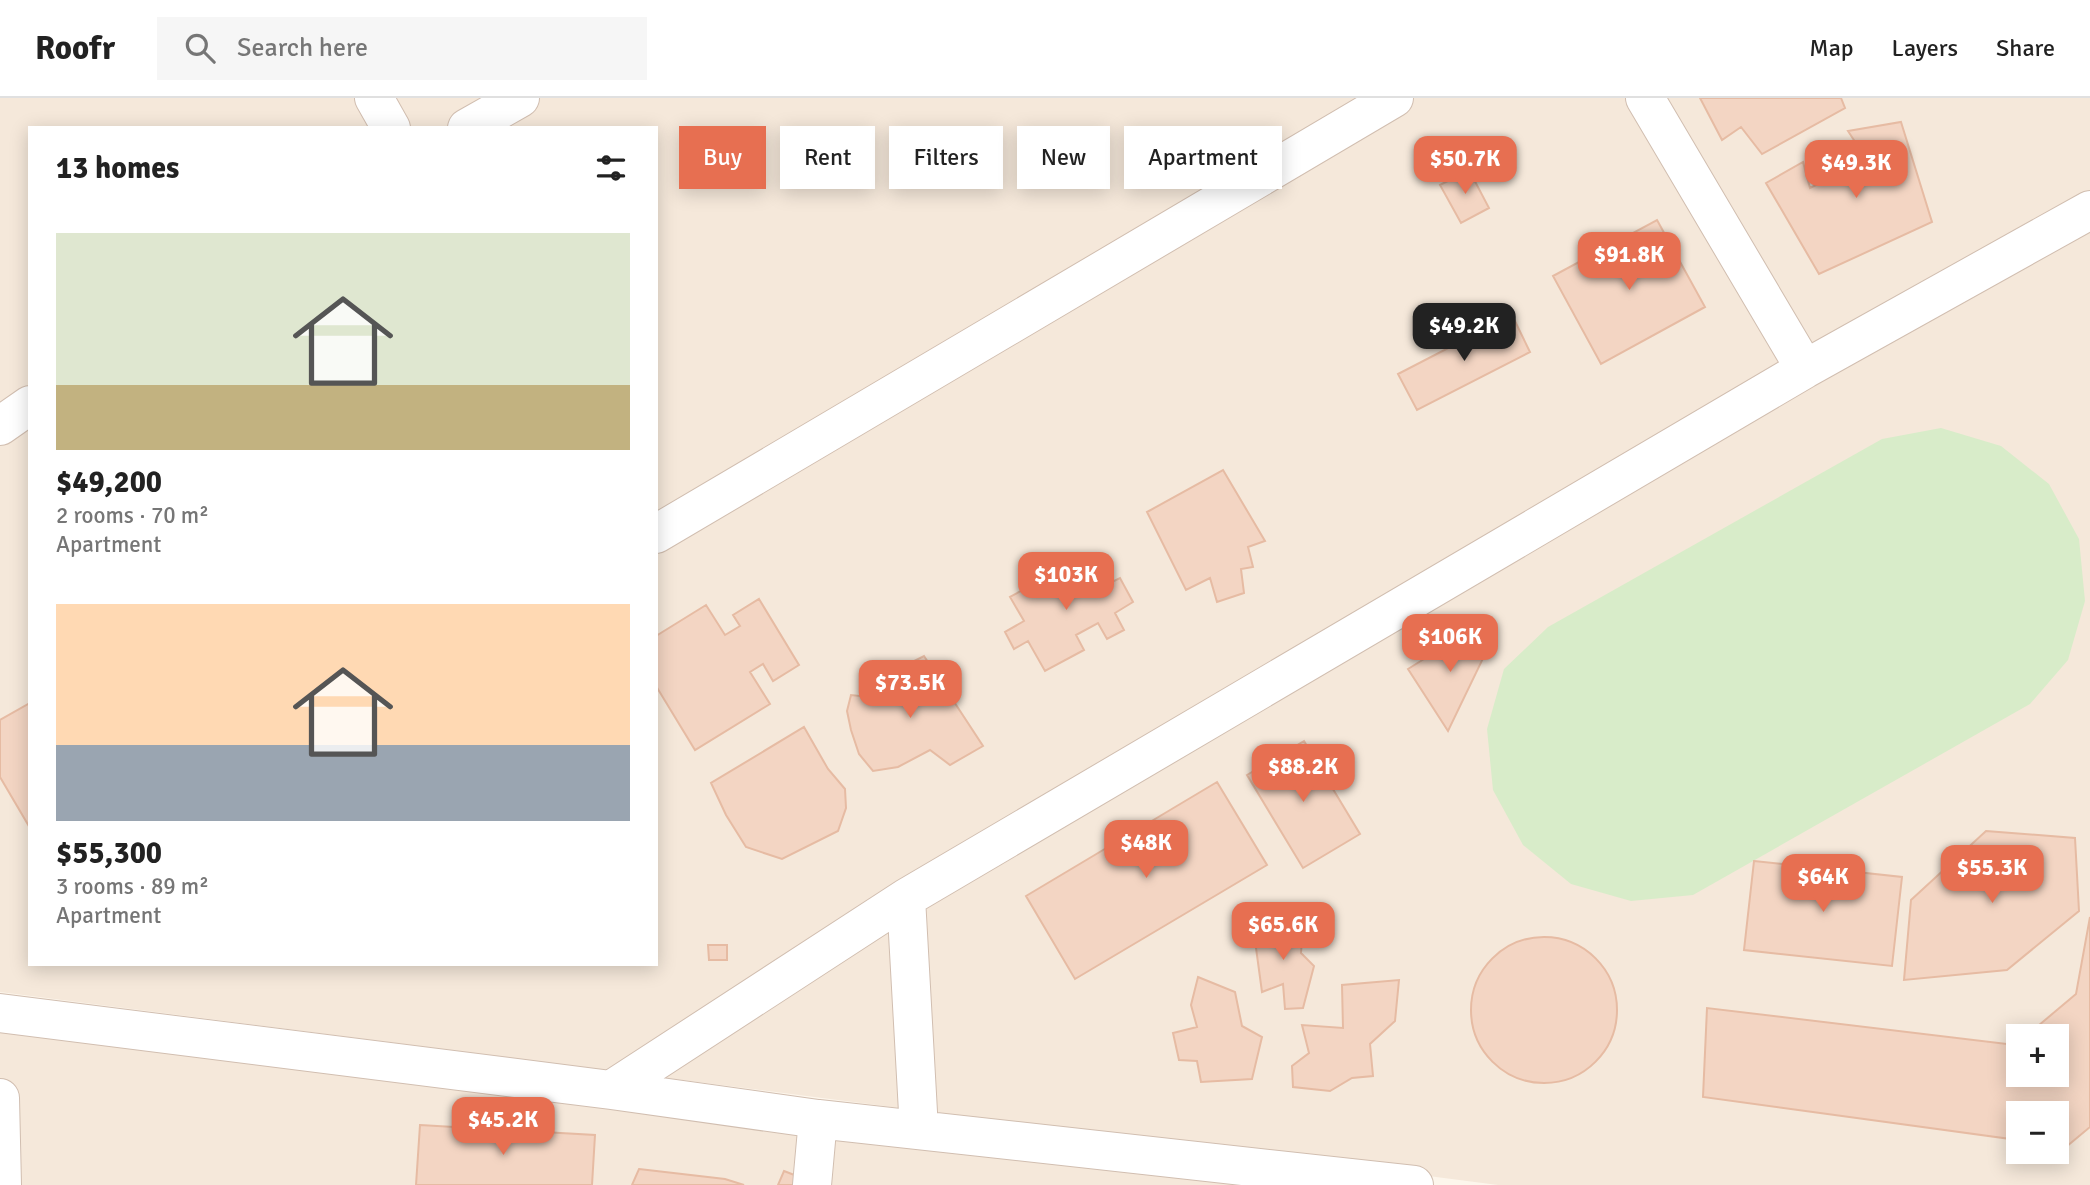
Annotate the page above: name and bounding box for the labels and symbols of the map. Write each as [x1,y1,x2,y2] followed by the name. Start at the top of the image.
[1408,136,1522,196] pin: $50.7K
[1799,140,1913,200] pin: $49.3K
[1572,232,1686,292] pin: $91.8K
[1407,303,1521,363] pin: $49.2K
[1017,552,1115,612] pin: $103K
[1401,614,1499,674] pin: $106K
[853,660,967,720] pin: $73.5K
[1246,744,1360,804] pin: $88.2K
[1105,820,1187,880] pin: $48K
[1935,846,2049,905] pin: $55.3K
[1782,854,1864,914] pin: $64K
[1226,902,1340,962] pin: $65.6K
[446,1098,560,1157] pin: $45.2K

